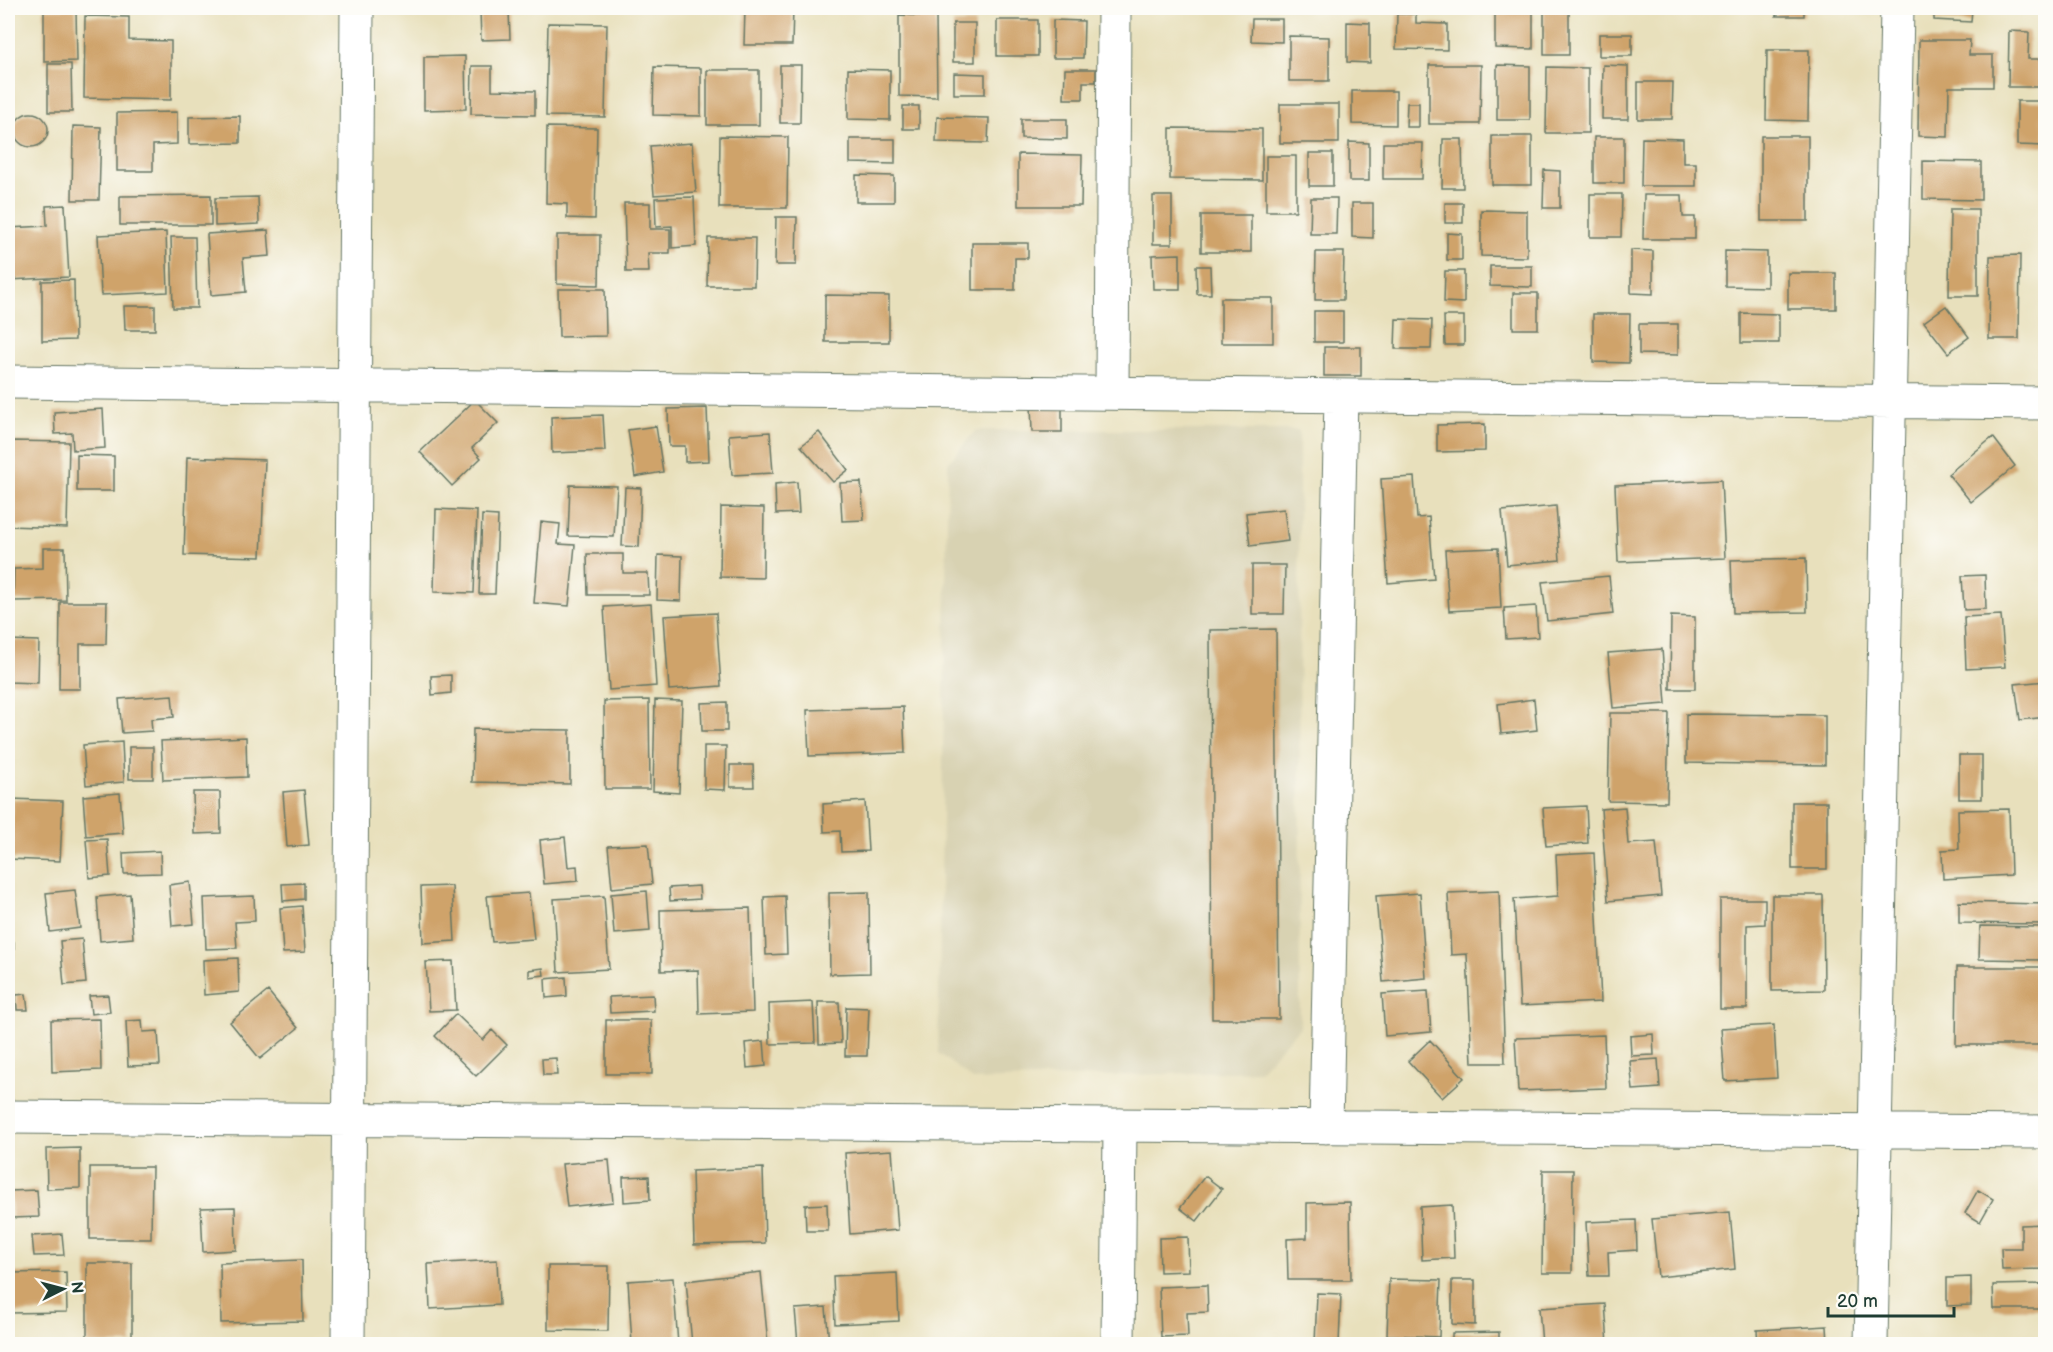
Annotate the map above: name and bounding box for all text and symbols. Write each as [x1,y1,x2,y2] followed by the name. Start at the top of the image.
[33,1259,93,1319] north arrow
[1828,1280,1954,1318] scale bar
[66,1281,87,1295] text: N
[1837,1291,1878,1312] text: 20 m

